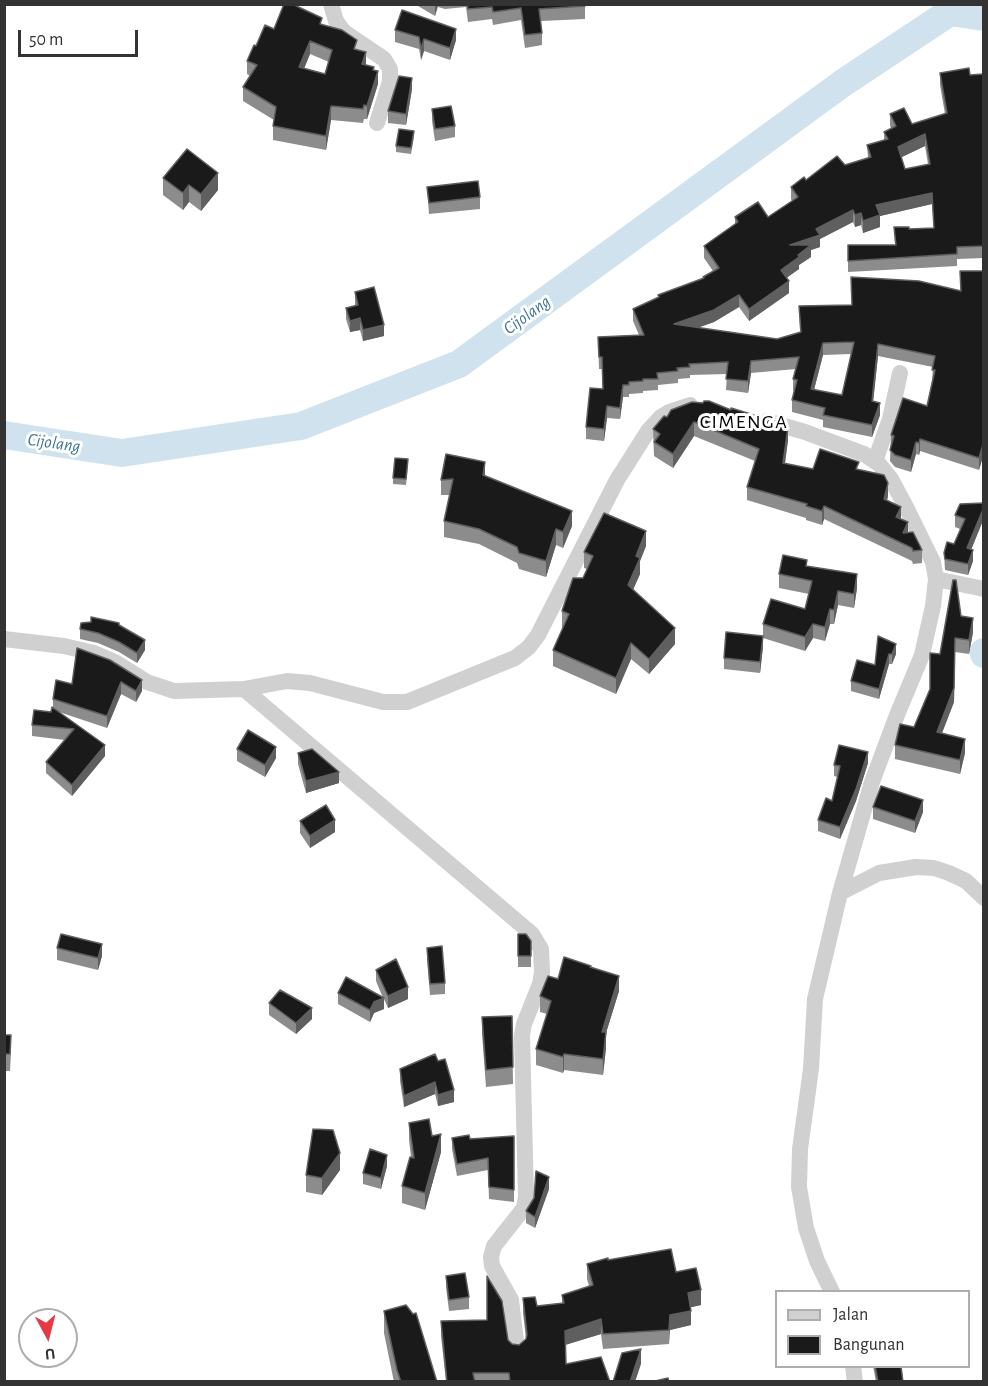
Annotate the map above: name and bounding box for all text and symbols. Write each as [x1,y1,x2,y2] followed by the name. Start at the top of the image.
[21,18,141,56] scale bar
[29,31,63,49] text: 50 m
[499,291,555,339] water label: Cijolang
[700,410,788,434] district label: CIMENGA
[26,429,82,457] water label: Cijolang
[775,1290,970,1368] legend
[833,1306,868,1324] text: Jalan
[18,1308,78,1368] north arrow
[833,1336,905,1354] text: Bangunan
[44,1345,56,1362] text: U

